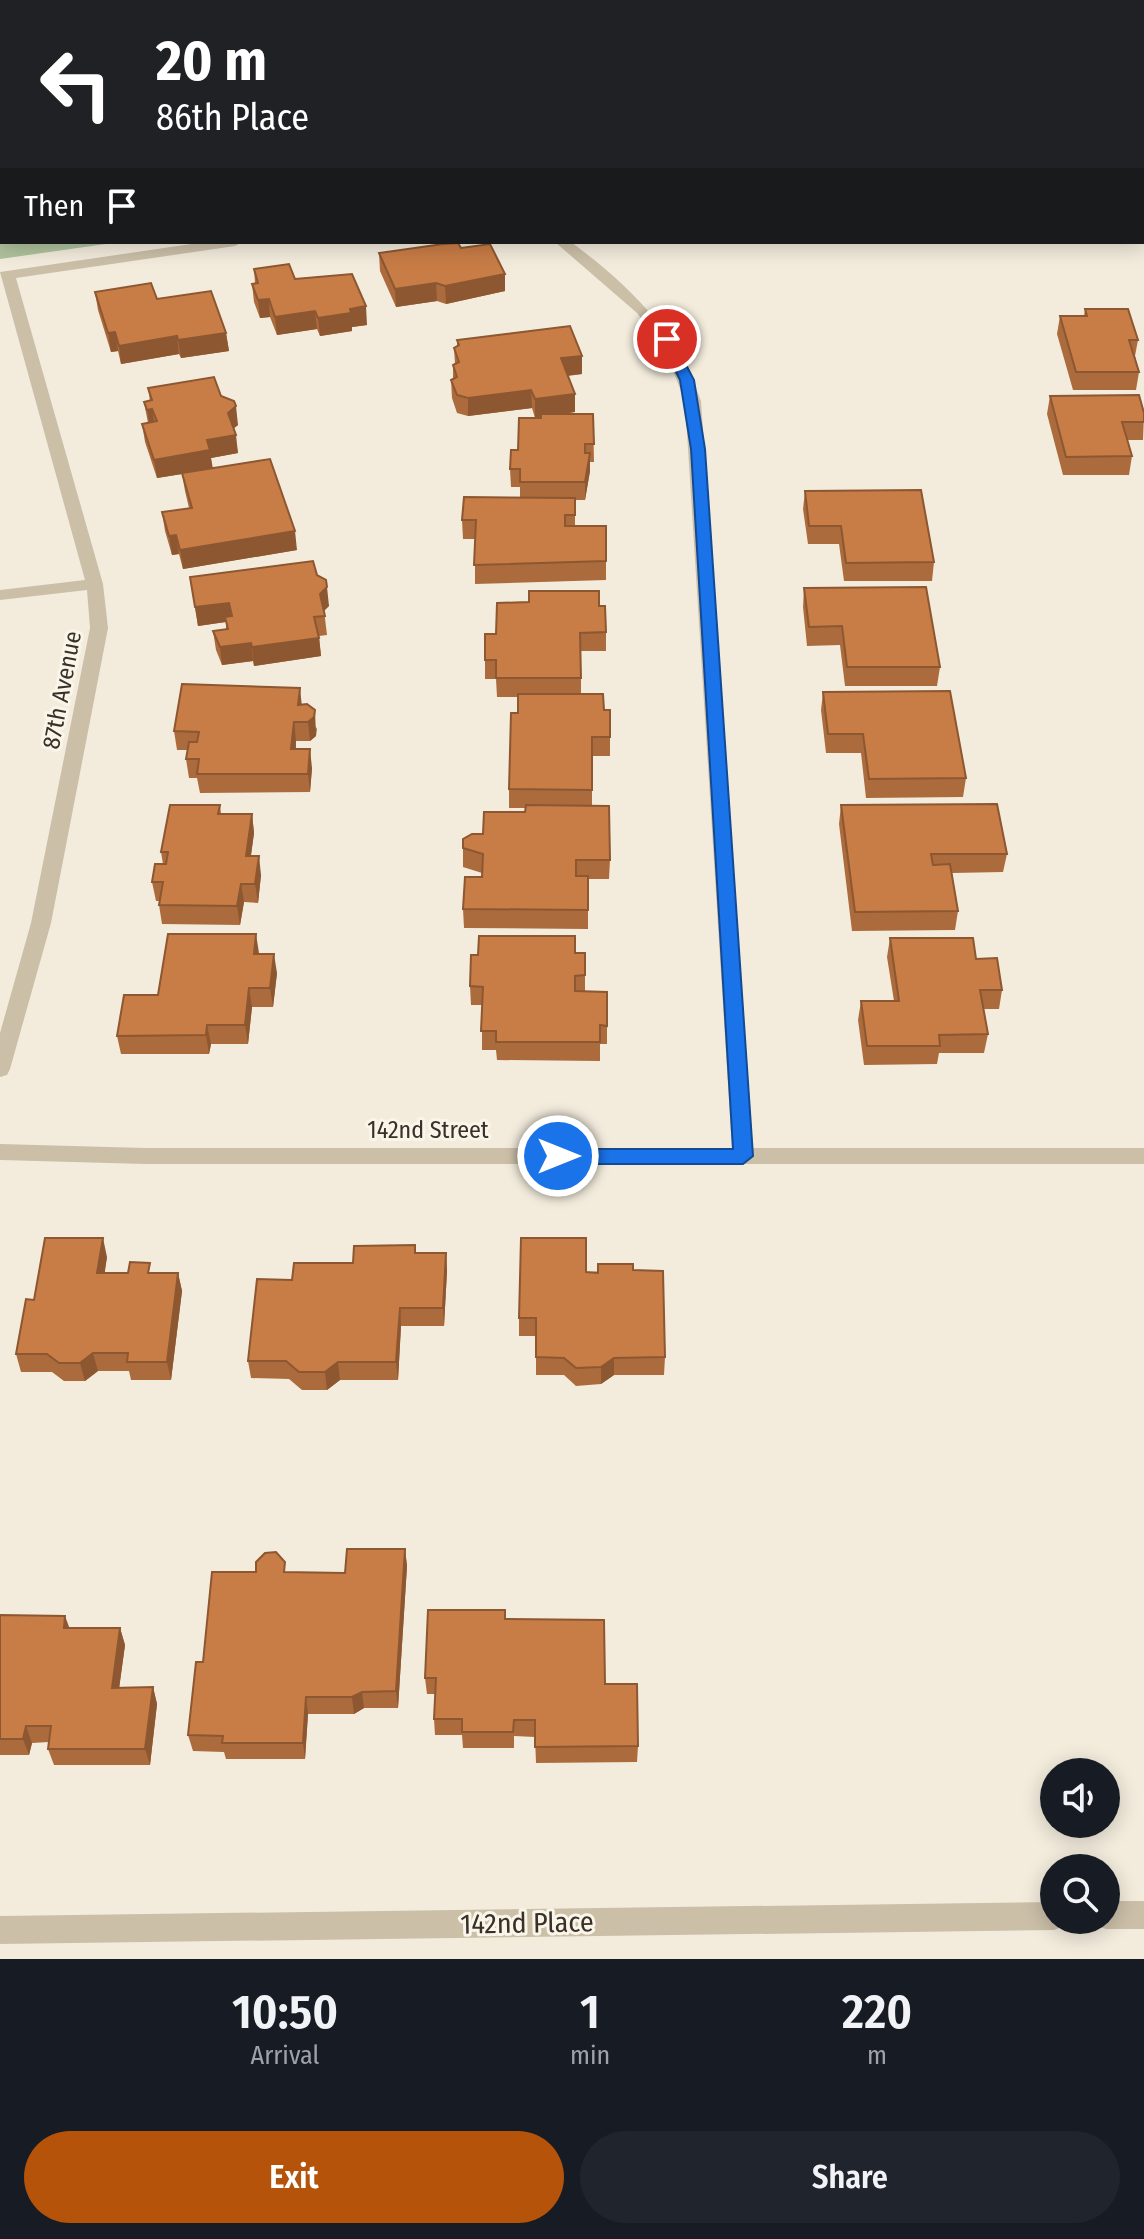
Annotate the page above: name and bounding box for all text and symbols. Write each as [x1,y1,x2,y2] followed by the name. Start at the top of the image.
[156,28,267,95] text: 20 m
[24,32,128,136] icon: left
[156,96,309,140] text: 86th Place
[100,184,144,228] icon: arrive
[24,188,84,224] text: Then
[633,305,701,373] pin
[645,317,689,361] icon: arrive
[37,629,87,751] street label: 87th Avenue
[516,1114,600,1198] position arrow
[367,1116,489,1144] street label: 142nd Street
[1040,1758,1120,1934] map controls
[1040,1758,1120,1838] button: sound
[1040,1854,1120,1934] button: search
[460,1905,594,1941] street label: 142nd Place
[232,1983,338,2041] text: 10:50
[580,1983,600,2041] text: 1
[842,1983,912,2041] text: 220
[251,2040,319,2071] text: Arrival
[570,2040,610,2071] text: min
[867,2040,887,2071] text: m
[24,2131,564,2223] button: Exit
[580,2131,1120,2223] button: Share

